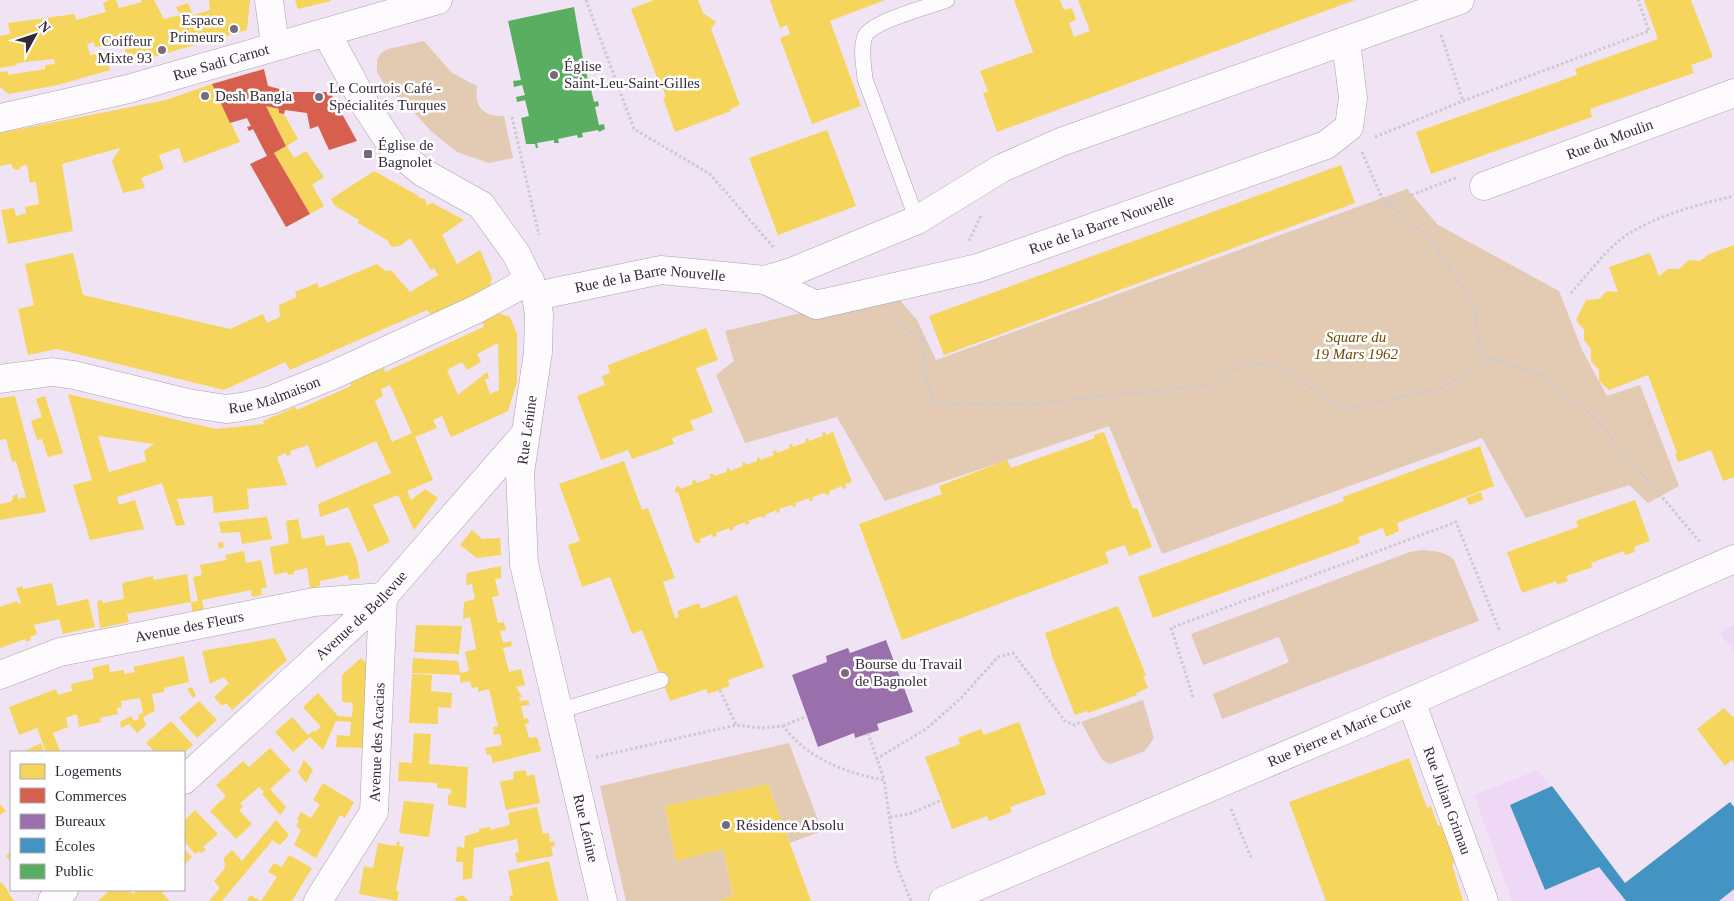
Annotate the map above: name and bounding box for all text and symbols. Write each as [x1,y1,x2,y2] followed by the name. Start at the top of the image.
[10,10,60,60] north arrow
[170,12,224,45] place label: Espace Primeurs
[36,18,54,36] text: N
[228,23,240,35] marker: Espace Primeurs
[97,33,152,66] place label: Coiffeur Mixte 93
[171,41,272,84] street label: Rue Sadi Carnot
[156,44,168,56] marker: Coiffeur Mixte 93
[564,58,700,91] place label: Église Saint-Leu-Saint-Gilles
[548,69,560,81] marker: Église Saint-Leu-Saint-Gilles
[329,80,446,113] place label: Le Courtois Café - Spécialités Turques
[215,88,292,104] place label: Desh Bangla
[199,90,211,102] marker: Desh Bangla
[313,91,325,103] marker: Le Courtois Café - Spécialités Turques
[1564,116,1655,163] street label: Rue du Moulin
[378,137,434,170] place label: Église de Bagnolet
[362,148,374,160] marker: Église de Bagnolet
[1027,191,1176,257] street label: Rue de la Barre Nouvelle
[573,262,726,296] street label: Rue de la Barre Nouvelle
[1314,329,1399,362] park label: Square du 19 Mars 1962
[228,373,323,417] street label: Rue Malmaison
[514,394,540,466] street label: Rue Lénine
[312,567,410,663] street label: Avenue de Bellevue
[133,608,245,645] street label: Avenue des Fleurs
[855,656,963,689] place label: Bourse du Travail de Bagnolet
[839,667,851,679] marker: Bourse du Travail de Bagnolet
[366,682,387,802] street label: Avenue des Acacias
[1265,694,1414,770] street label: Rue Pierre et Marie Curie
[1420,745,1474,857] street label: Rue Julian Grimau
[10,751,185,891] legend
[55,763,122,779] text: Logements
[55,788,127,804] text: Commerces
[570,793,602,864] street label: Rue Lénine
[55,813,106,829] text: Bureaux
[736,817,844,833] place label: Résidence Absolu
[720,819,732,831] marker: Résidence Absolu
[55,838,95,854] text: Écoles
[55,863,94,879] text: Public

